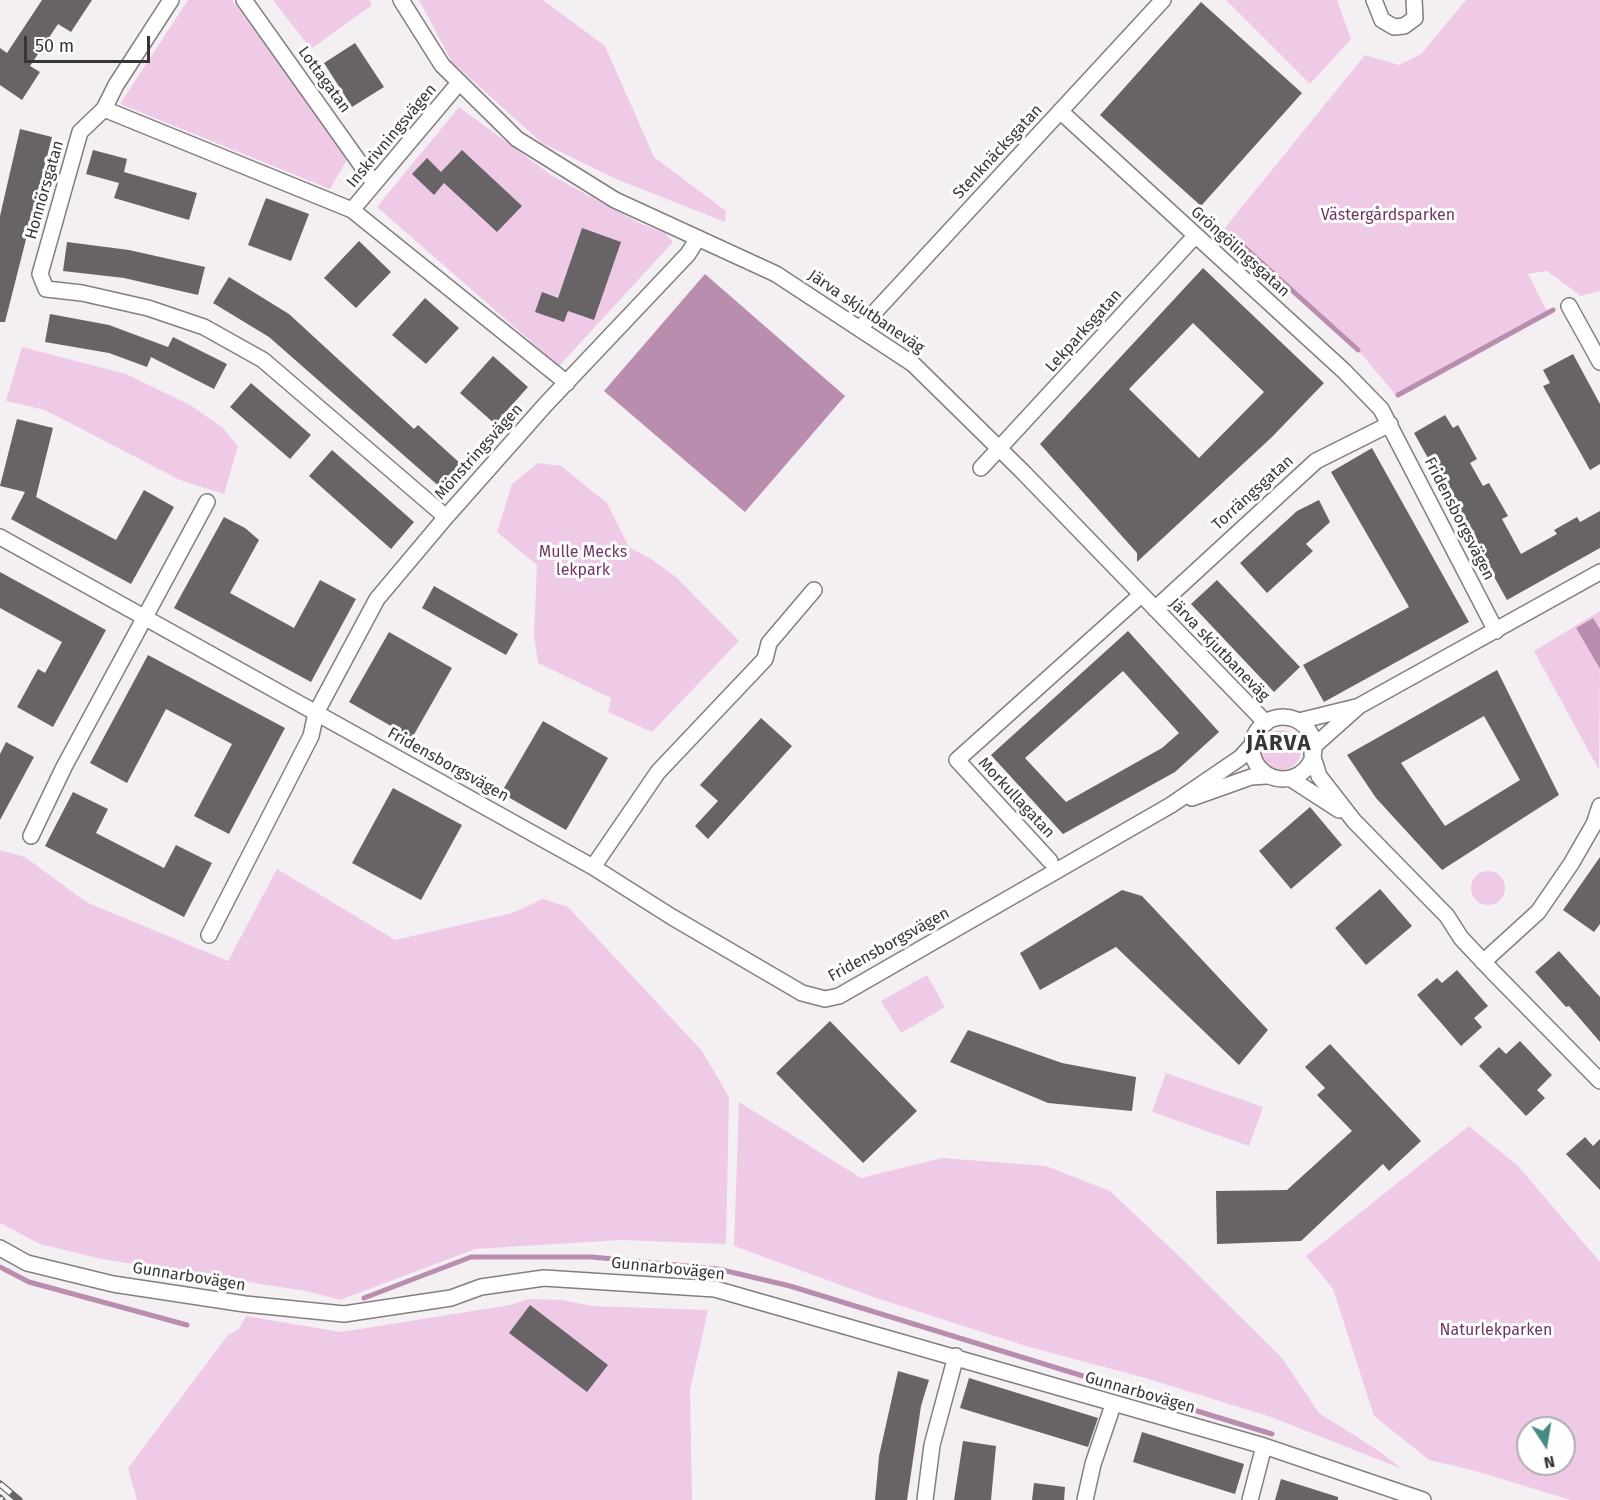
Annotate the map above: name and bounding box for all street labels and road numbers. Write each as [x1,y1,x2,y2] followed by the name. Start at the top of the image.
[293,43,355,117] street label: Lottagatan
[343,80,441,192] street label: Inskrivningsvägen
[949,101,1047,203] street label: Stenknäcksgatan
[22,138,68,242] street label: Honnörsgatan
[1187,202,1293,302] street label: Gröngölingsgatan
[804,266,928,358] street label: Järva skjutbaneväg
[1042,286,1126,376] street label: Lekparksgatan
[431,400,527,504] street label: Mönstringsvägen
[1208,451,1298,535] street label: Torrängsgatan
[1420,454,1498,584] street label: Fridensborgsvägen
[1165,594,1273,706] street label: Järva skjutbaneväg
[384,724,512,806] street label: Fridensborgsvägen
[974,754,1058,842] street label: Morkullagatan
[825,904,953,986] street label: Fridensborgsvägen
[610,1253,726,1285] street label: Gunnarbovägen
[131,1259,247,1295] street label: Gunnarbovägen
[1082,1368,1198,1418] street label: Gunnarbovägen

